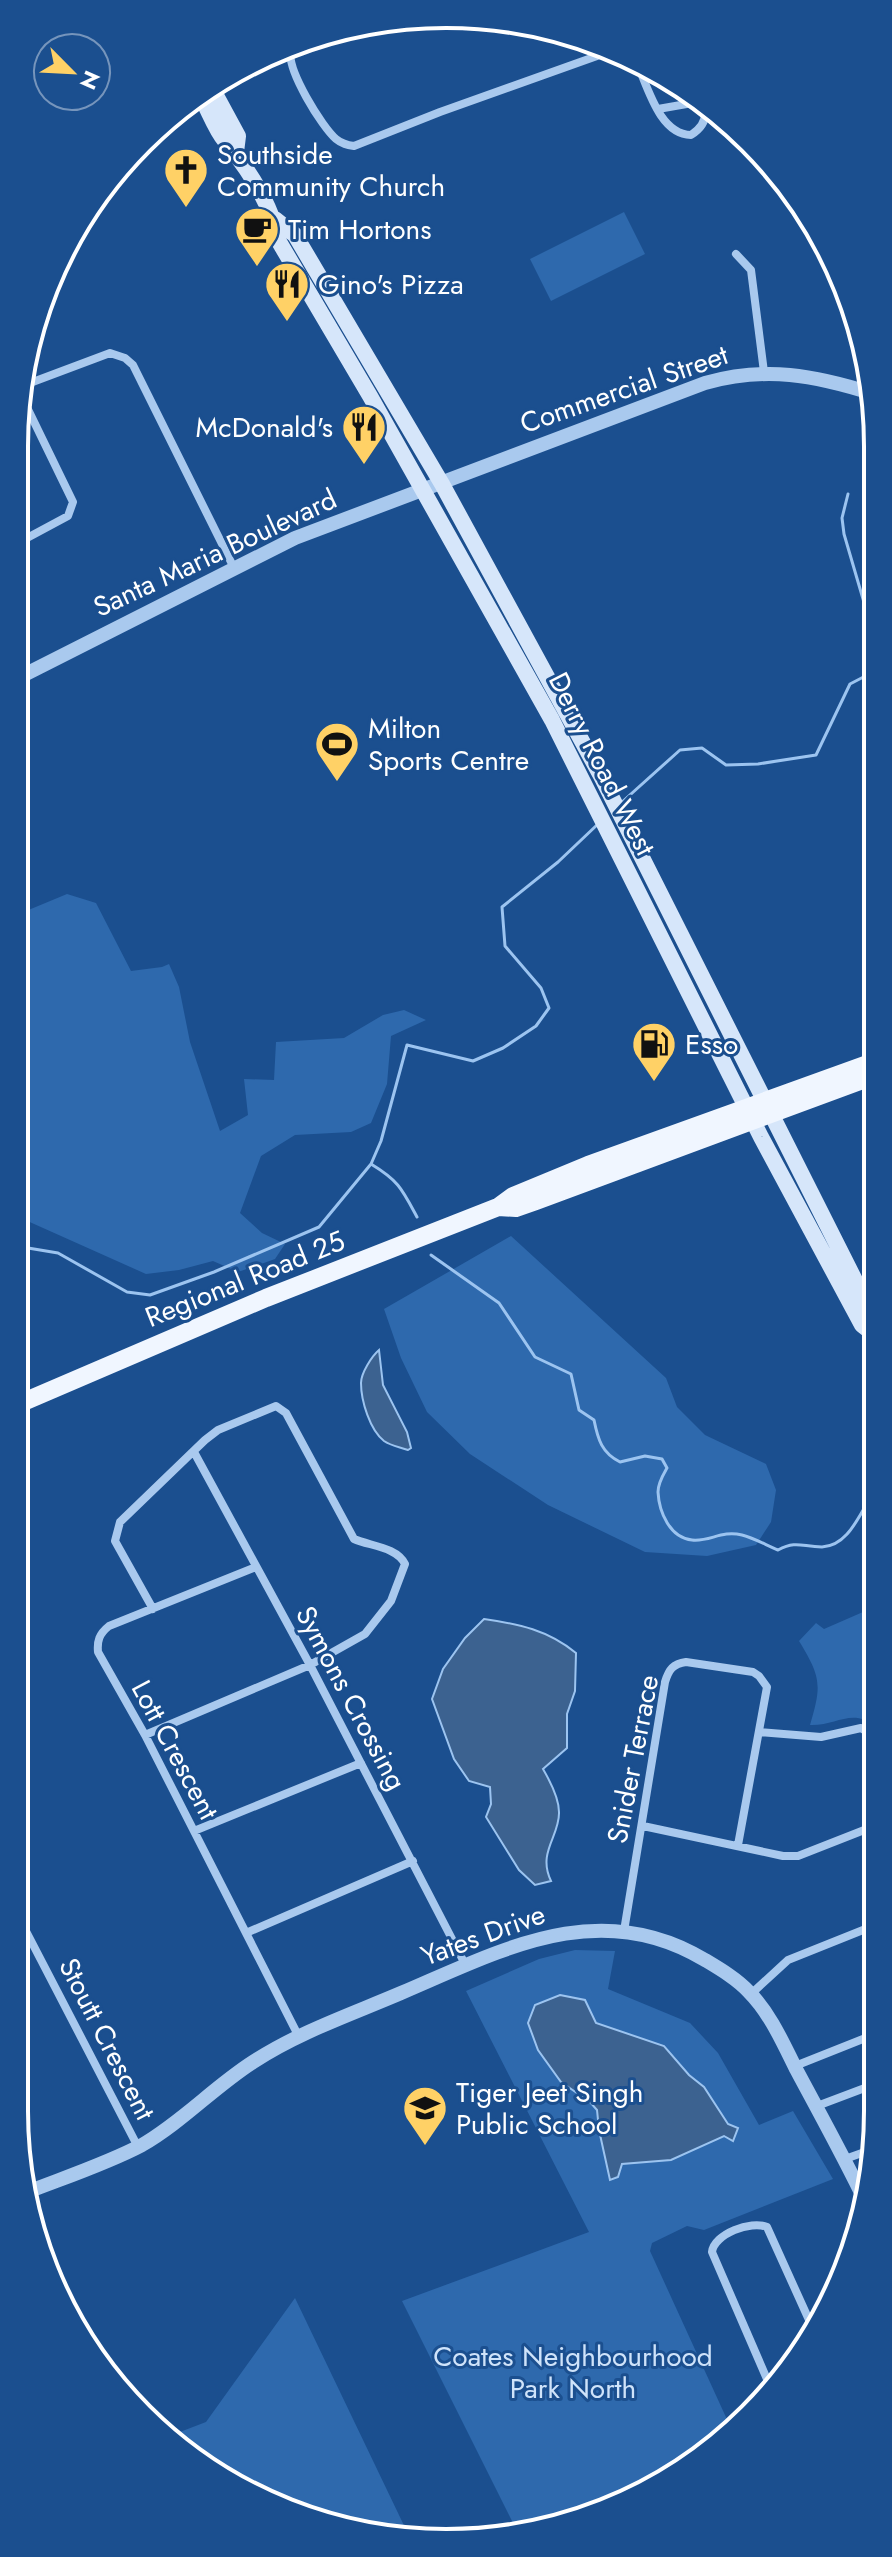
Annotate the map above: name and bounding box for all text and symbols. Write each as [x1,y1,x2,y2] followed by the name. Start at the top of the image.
[32,32,112,112] north arrow
[72,66,108,95] text: N
[217,134,445,207] place label: Southside Community Church
[162,146,210,209] church icon: Southside Community Church
[233,205,281,268] cafe icon: Tim Hortons
[288,209,431,250] place label: Tim Hortons
[263,260,311,323] restaurant icon: Gino's Pizza
[318,264,464,305] place label: Gino's Pizza
[514,334,734,444] street label: Commercial Street
[340,403,388,466] restaurant icon: McDonald's
[196,407,333,448] place label: McDonald's
[87,479,343,627] street label: Santa Maria Boulevard
[538,665,666,863] street label: Derry Road West
[368,708,529,781] place label: Milton Sports Centre
[313,720,361,783] sports icon: Milton Sports Centre
[630,1020,678,1083] fuel station icon: Esso
[685,1024,738,1065] place label: Esso
[139,1220,351,1338] street label: Regional Road 25
[285,1599,417,1797] street label: Symons Crossing
[597,1671,669,1847] street label: Snider Terrace
[121,1673,229,1827] street label: Lott Crescent
[415,1894,551,1976] street label: Yates Drive
[49,1951,166,2127] street label: Stoutt Crescent
[456,2072,643,2145] place label: Tiger Jeet Singh Public School
[401,2084,449,2147] school or university icon: Tiger Jeet Singh Public School
[433,2336,713,2409] park label: Coates Neighbourhood Park North

